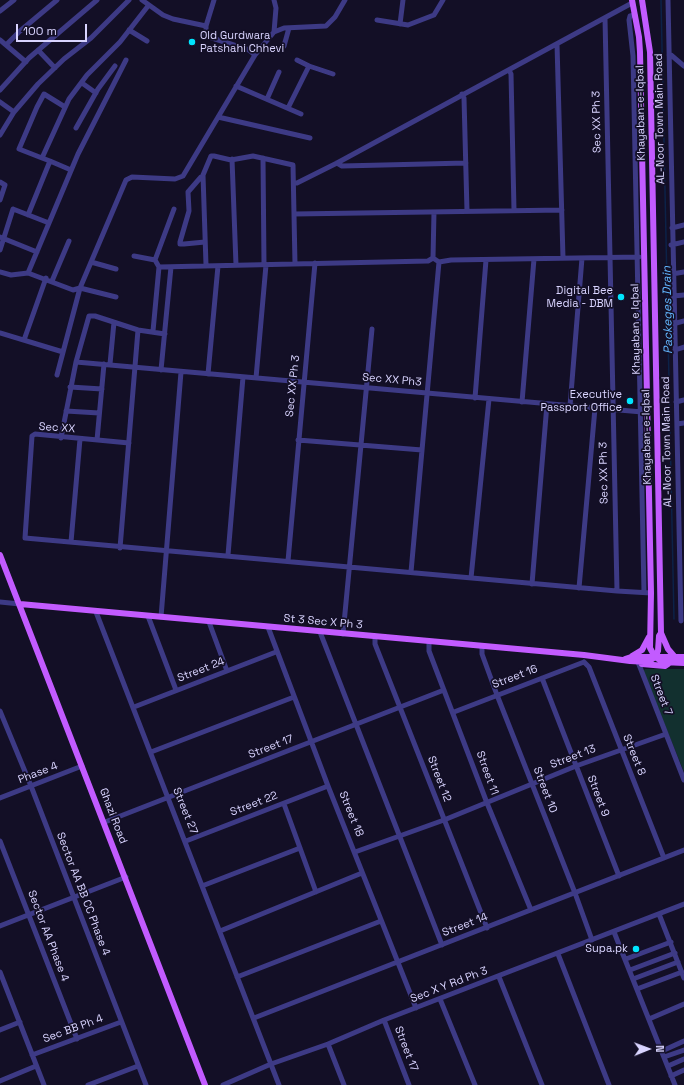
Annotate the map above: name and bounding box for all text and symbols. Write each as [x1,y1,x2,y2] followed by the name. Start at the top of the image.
[18,16,89,42] scale bar
[23,23,57,39] text: 100 m
[200,29,284,55] place label: Old Gurdwara Patshahi Chhevi
[187,37,197,47] marker: Old Gurdwara Patshahi Chhevi
[652,53,668,185] street label: AL-Noor Town Main Road
[634,65,648,161] street label: Khayaban-e-Iqbal
[590,91,604,153] street label: Sec XX Ph 3
[660,266,676,354] water label: Packeges Drain
[629,283,643,375] street label: Khayaban e Iqbal
[546,284,613,310] place label: Digital Bee Media - DBM
[616,292,626,302] marker: Digital Bee Media - DBM
[283,354,303,418] street label: Sec XX Ph 3
[362,371,422,389] street label: Sec XX Ph3
[659,376,675,508] street label: AL-Noor Town Main Road
[540,388,622,414] place label: Executive Passport Office
[640,389,654,485] street label: Khayaban-e-Iqbal
[625,396,635,406] marker: Executive Passport Office
[38,420,76,436] street label: Sec XX
[597,442,611,504] street label: Sec XX Ph 3
[283,612,363,632] street label: St 3 Sec X Ph 3
[175,655,227,685] street label: Street 24
[490,662,540,692] street label: Street 16
[647,673,675,717] street label: Street 7
[247,732,295,762] street label: Street 17
[620,732,648,778] street label: Street 8
[548,742,598,772] street label: Street 13
[473,749,501,797] street label: Street 11
[424,754,454,804] street label: Street 12
[16,759,60,787] street label: Phase 4
[530,765,560,815] street label: Street 10
[584,773,612,819] street label: Street 9
[96,786,130,846] street label: Ghazi Road
[170,786,200,836] street label: Street 27
[228,789,280,819] street label: Street 22
[336,789,366,839] street label: Street 18
[53,831,113,957] street label: Sector AA BB CC Phase 4
[25,889,71,983] street label: Sector AA Phase 4
[440,910,490,940] street label: Street 14
[585,942,628,956] place label: Supa.pk
[631,944,641,954] marker: Supa.pk
[408,964,490,1006] street label: Sec X Y Rd Ph 3
[41,1012,105,1046] street label: Sec BB Ph 4
[391,1025,421,1073] street label: Street 17
[628,1029,668,1069] north arrow
[653,1045,667,1053] text: N

